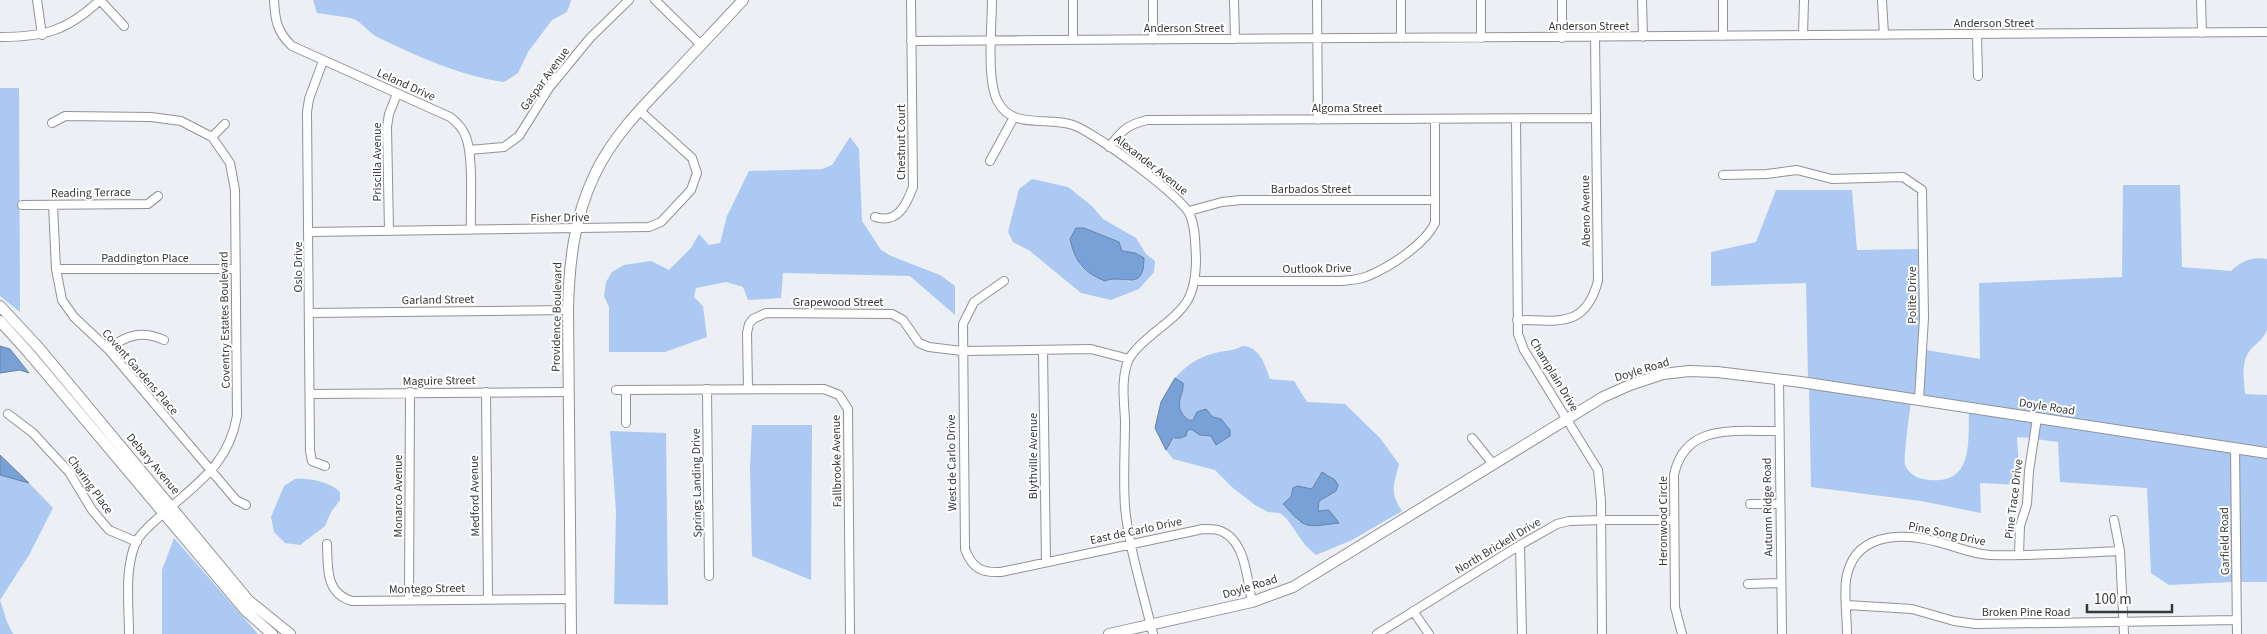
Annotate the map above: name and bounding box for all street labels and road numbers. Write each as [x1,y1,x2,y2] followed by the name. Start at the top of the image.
[1954,15,2034,32] street label: Anderson Street
[1549,18,1629,35] street label: Anderson Street
[1144,20,1224,37] street label: Anderson Street
[516,44,574,114] street label: Gaspar Avenue
[374,65,438,105] street label: Leland Drive
[1312,100,1382,117] street label: Algoma Street
[893,104,910,180] street label: Chestnut Court
[369,123,386,201] street label: Priscilla Avenue
[1111,131,1192,199] street label: Alexander Avenue
[1577,175,1595,247] street label: Abeno Avenue
[1271,181,1351,198] street label: Barbados Street
[51,184,131,202] street label: Reading Terrace
[530,209,590,227] street label: Fisher Drive
[290,241,307,292] street label: Oslo Drive
[101,250,189,267] street label: Paddington Place
[215,251,235,389] street label: Coventry Estates Boulevard
[1282,260,1352,278] street label: Outlook Drive
[548,262,566,372] street label: Providence Boulevard
[1904,266,1921,324] street label: Polite Drive
[402,291,474,309] street label: Garland Street
[793,294,883,311] street label: Grapewood Street
[98,325,182,419] street label: Covent Gardens Place
[1525,335,1583,415] street label: Champlain Drive
[1612,354,1672,386] street label: Doyle Road
[402,372,476,390] street label: Maguire Street
[2018,394,2076,420] street label: Doyle Road
[1025,413,1042,499] street label: Blythville Avenue
[943,414,961,511] street label: West de Carlo Drive
[828,415,846,507] street label: Fallbrooke Avenue
[688,428,706,538] street label: Springs Landing Drive
[122,430,184,498] street label: Debary Avenue
[63,452,117,518] street label: Charing Place
[390,454,407,538] street label: Monarco Avenue
[466,455,484,537] street label: Medford Avenue
[1759,457,1777,557] street label: Autumn Ridge Road
[2001,458,2027,540] street label: Pine Trace Drive
[1655,476,1672,566] street label: Heronwood Circle
[2216,507,2234,575] street label: Garfield Road
[1088,513,1184,549] street label: East de Carlo Drive
[1452,514,1544,578] street label: North Brickell Drive
[1907,518,1987,550] street label: Pine Song Drive
[1220,571,1280,603] street label: Doyle Road
[389,580,465,598] street label: Montego Street
[1982,604,2070,621] street label: Broken Pine Road

